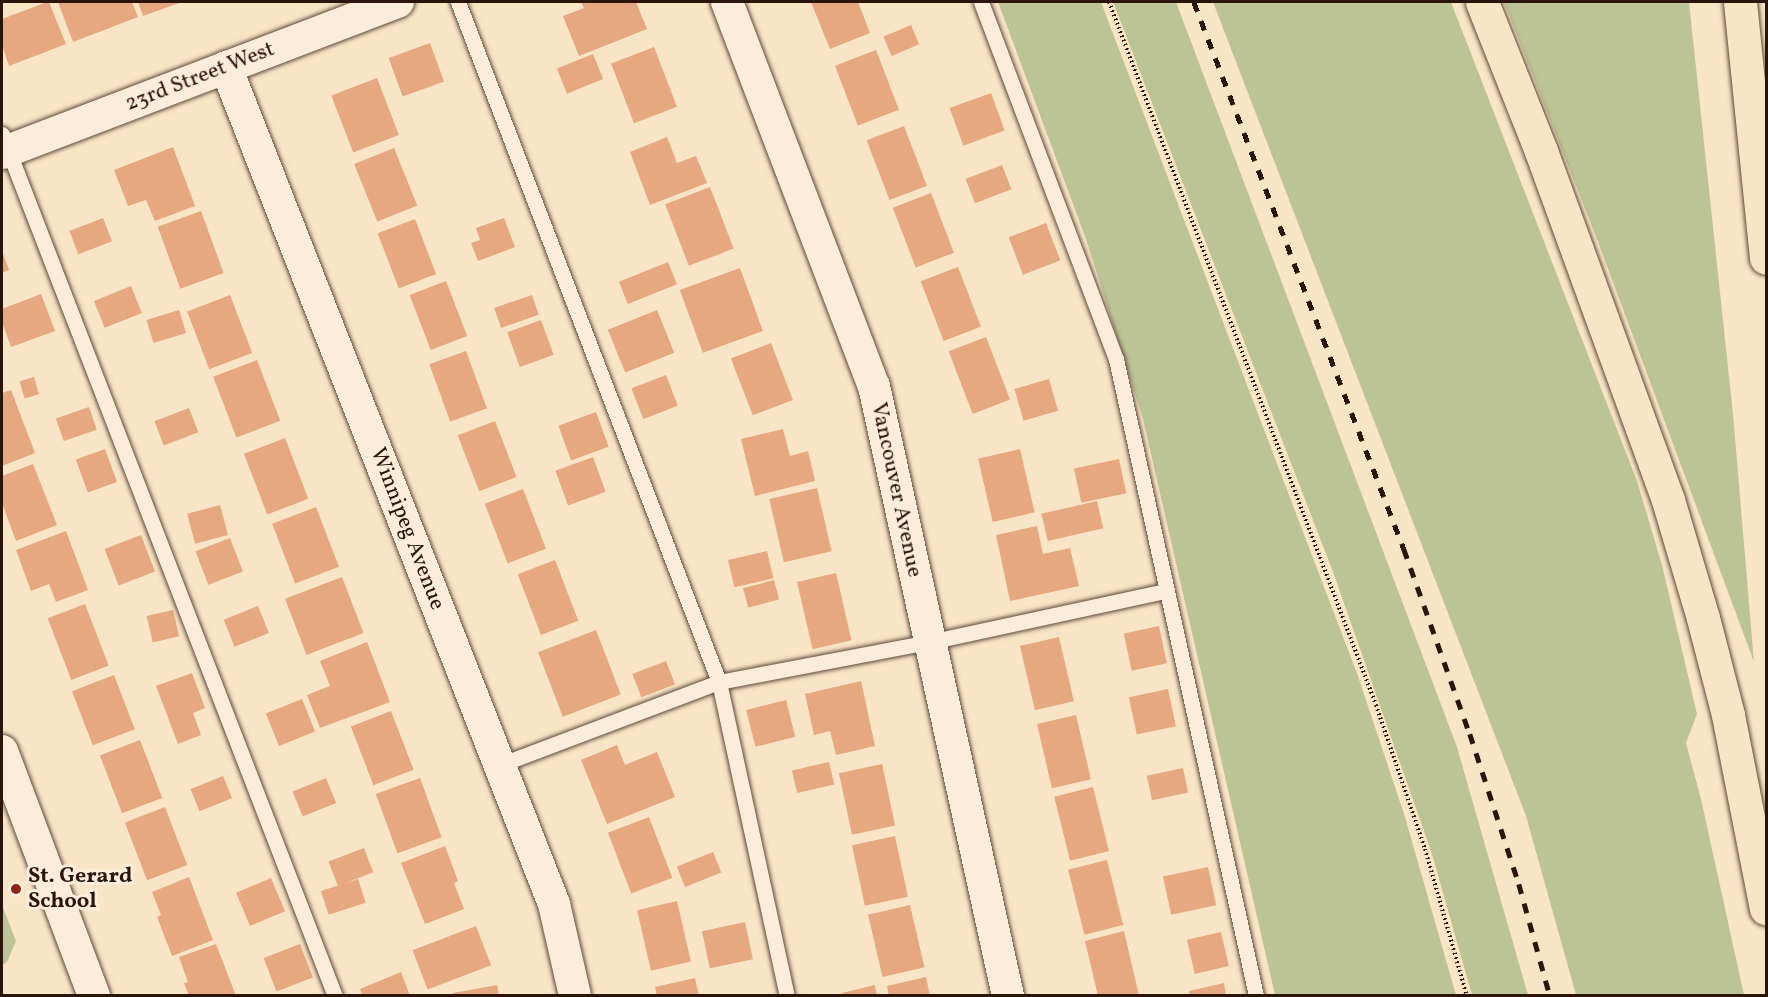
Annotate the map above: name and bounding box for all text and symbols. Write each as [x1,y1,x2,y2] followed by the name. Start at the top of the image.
[121,36,279,118] street label: 23rd Street West
[865,400,927,580] street label: Vancouver Avenue
[364,444,450,614] street label: Winnipeg Avenue
[28,863,132,914] place label: St. Gerard School
[9,882,23,896] marker: St. Gerard School

